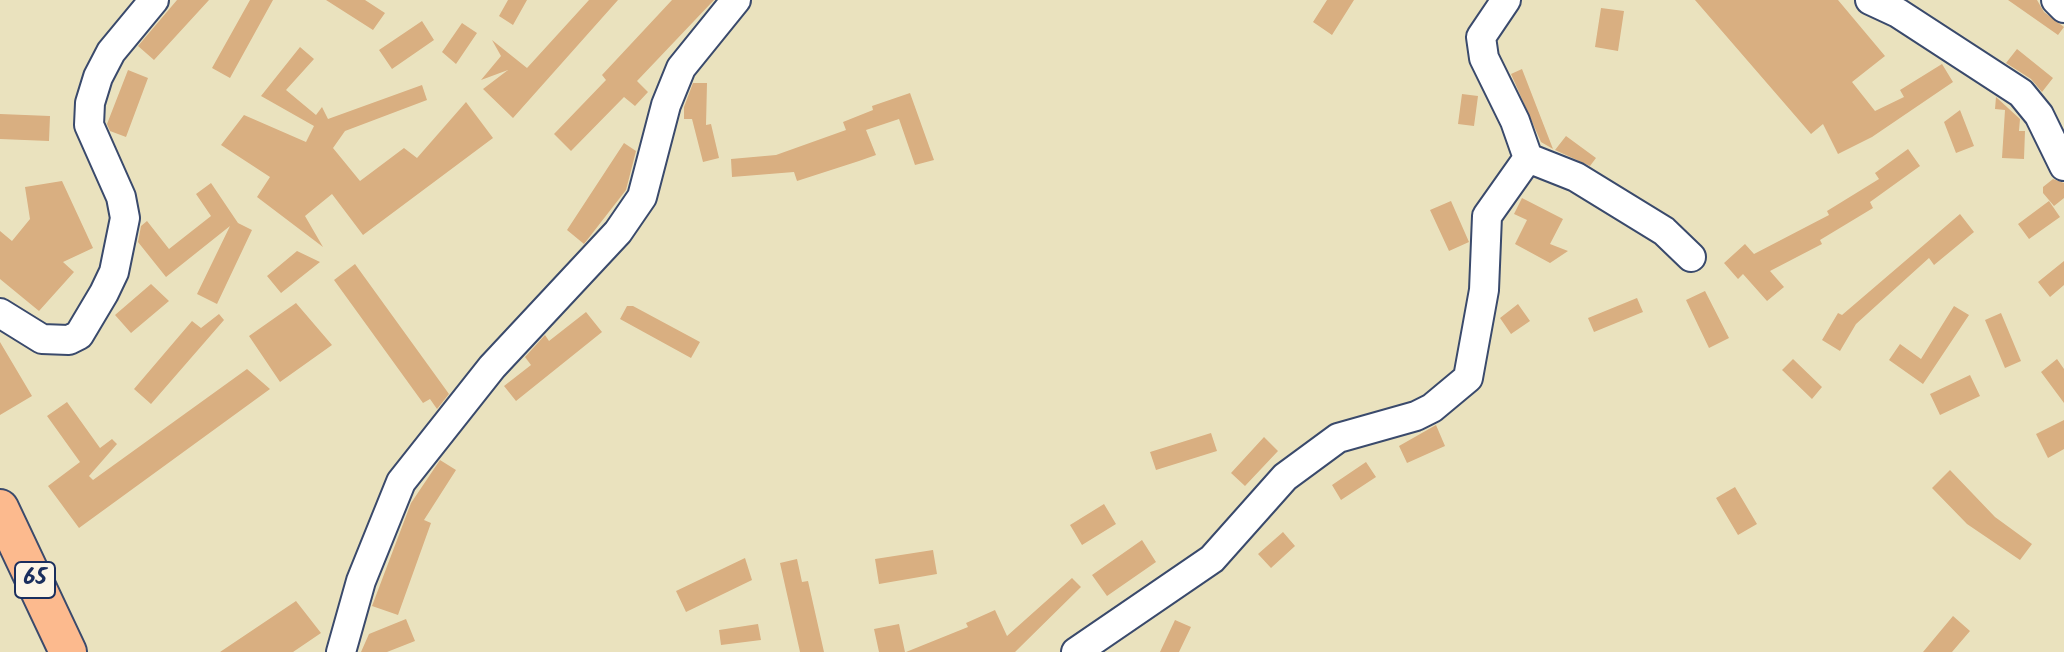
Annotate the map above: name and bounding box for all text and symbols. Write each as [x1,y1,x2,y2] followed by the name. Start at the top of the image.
[15,562,55,598] road number: 65

